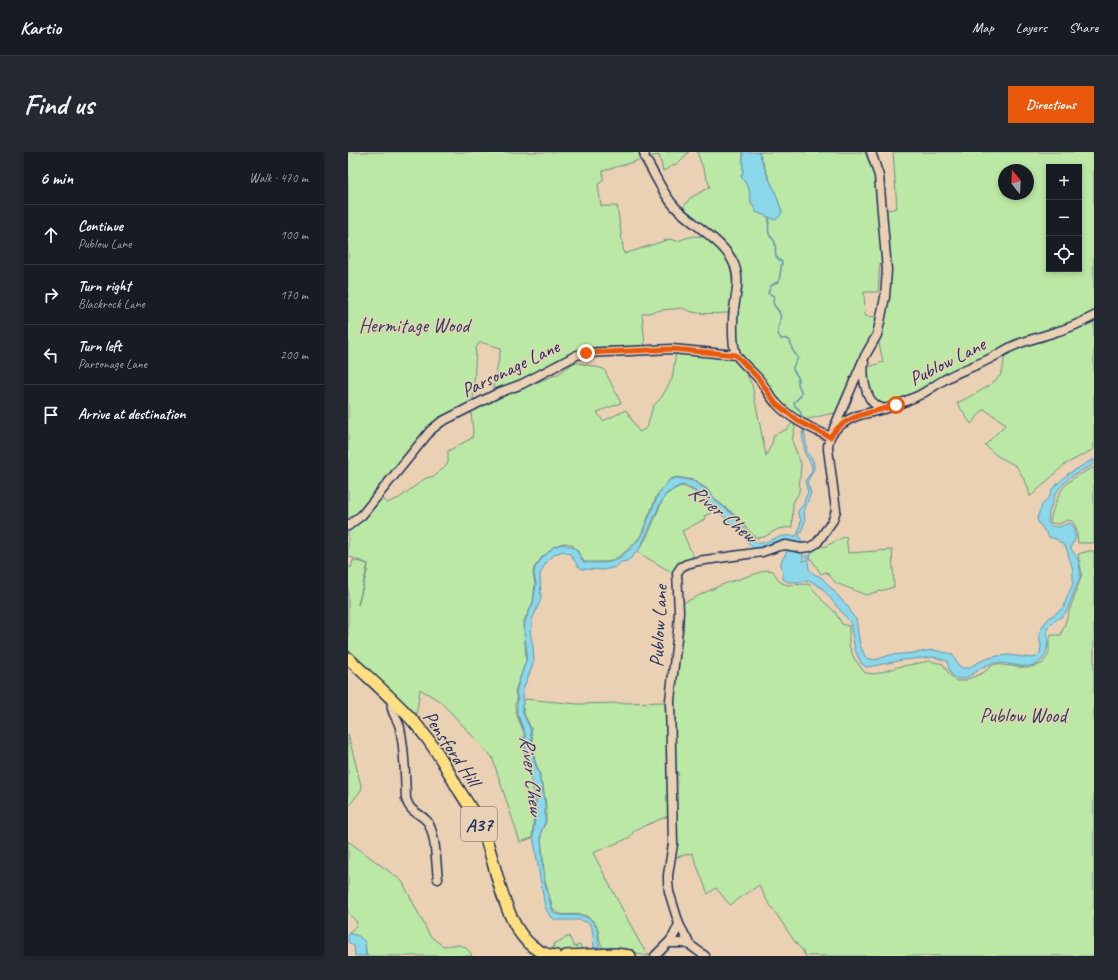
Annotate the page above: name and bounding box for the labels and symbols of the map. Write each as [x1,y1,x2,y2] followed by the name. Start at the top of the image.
[998,164,1034,200] north arrow
[359,313,472,338] park label: Hermitage Wood
[905,331,991,391] street label: Publow Lane
[457,333,565,403] street label: Parsonage Lane
[577,344,595,362] route end
[887,396,905,414] route start
[684,478,764,550] water label: River Chew
[644,583,673,668] street label: Publow Lane
[980,703,1069,728] park label: Publow Wood
[417,706,488,794] street label: Pensford Hill
[514,734,550,819] water label: River Chew
[461,807,497,841] road number: A37

